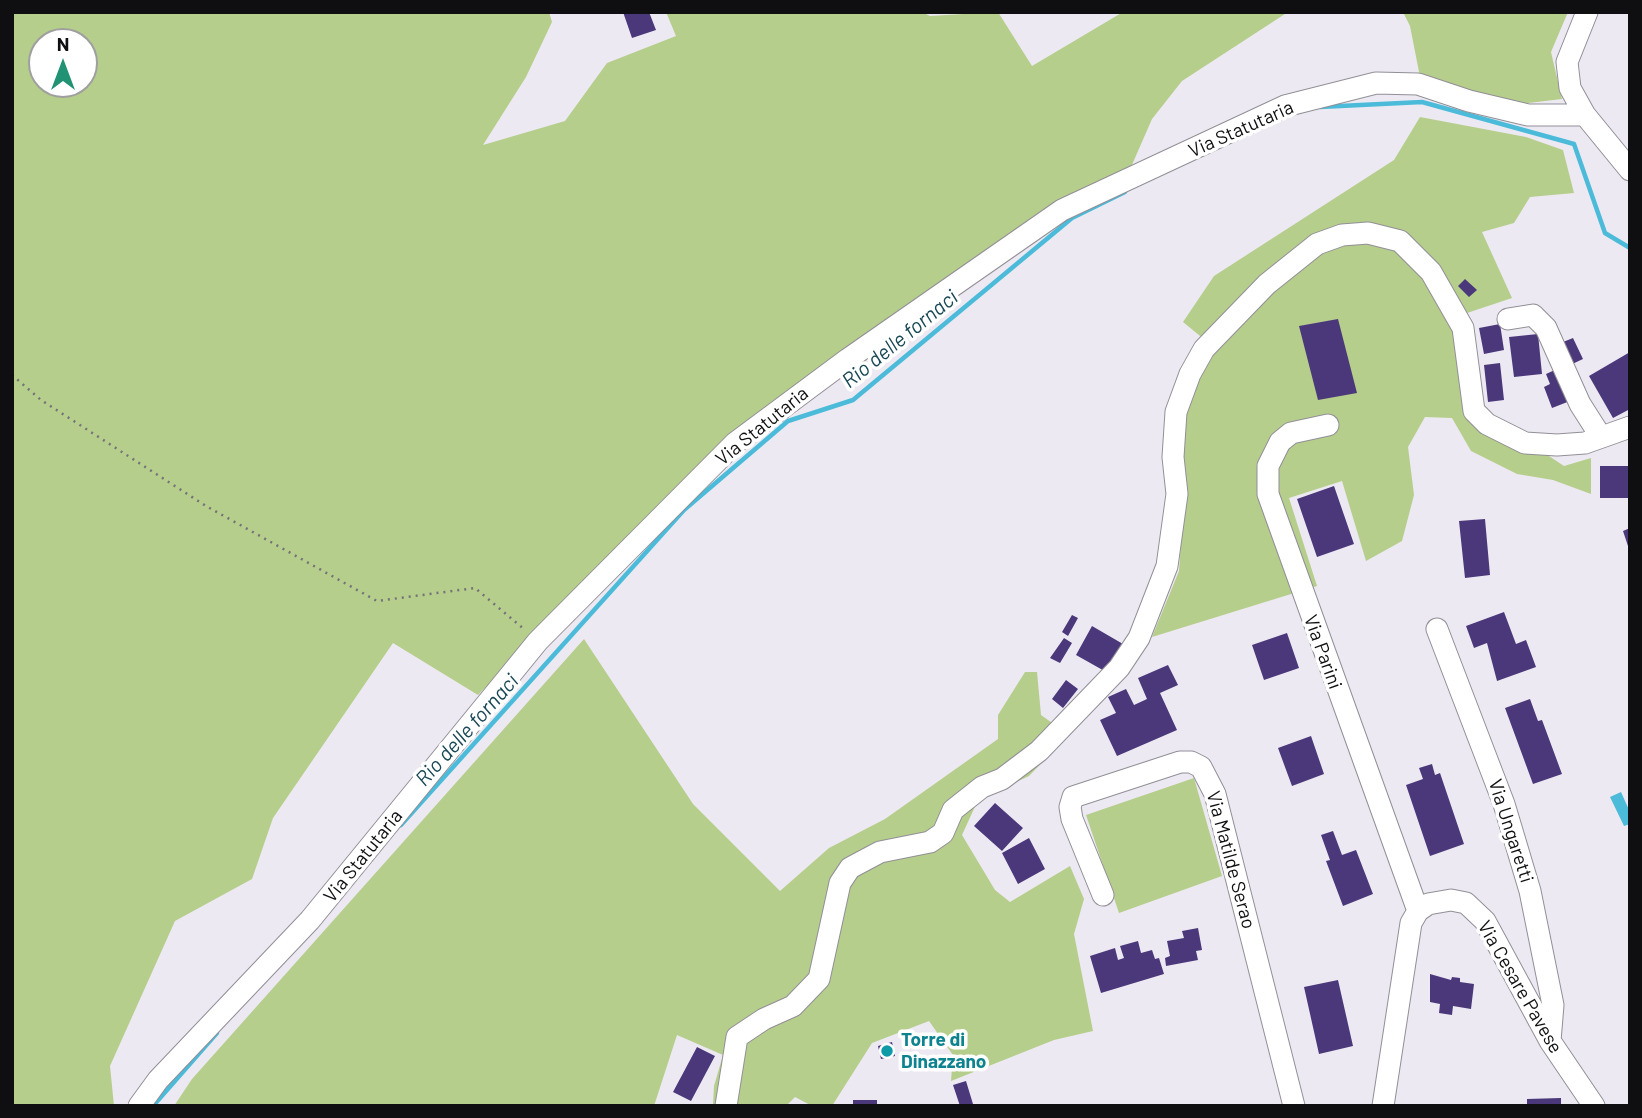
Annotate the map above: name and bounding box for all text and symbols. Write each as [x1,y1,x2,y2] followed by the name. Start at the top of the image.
[28,28,98,98] north arrow
[57,32,69,55] text: N
[1185,96,1297,162] street label: Via Statutaria
[837,285,963,393] water label: Rio delle fornaci
[711,382,813,470] street label: Via Statutaria
[1299,612,1347,692] street label: Via Parini
[410,669,524,791] water label: Rio delle fornaci
[1484,776,1538,886] street label: Via Ungaretti
[1202,789,1260,931] street label: Via Matilde Serao
[319,805,407,907] street label: Via Statutaria
[1473,917,1567,1057] street label: Via Cesare Pavese
[901,1029,986,1073] place label: Torre di Dinazzano
[879,1043,895,1059] marker: Torre di Dinazzano

